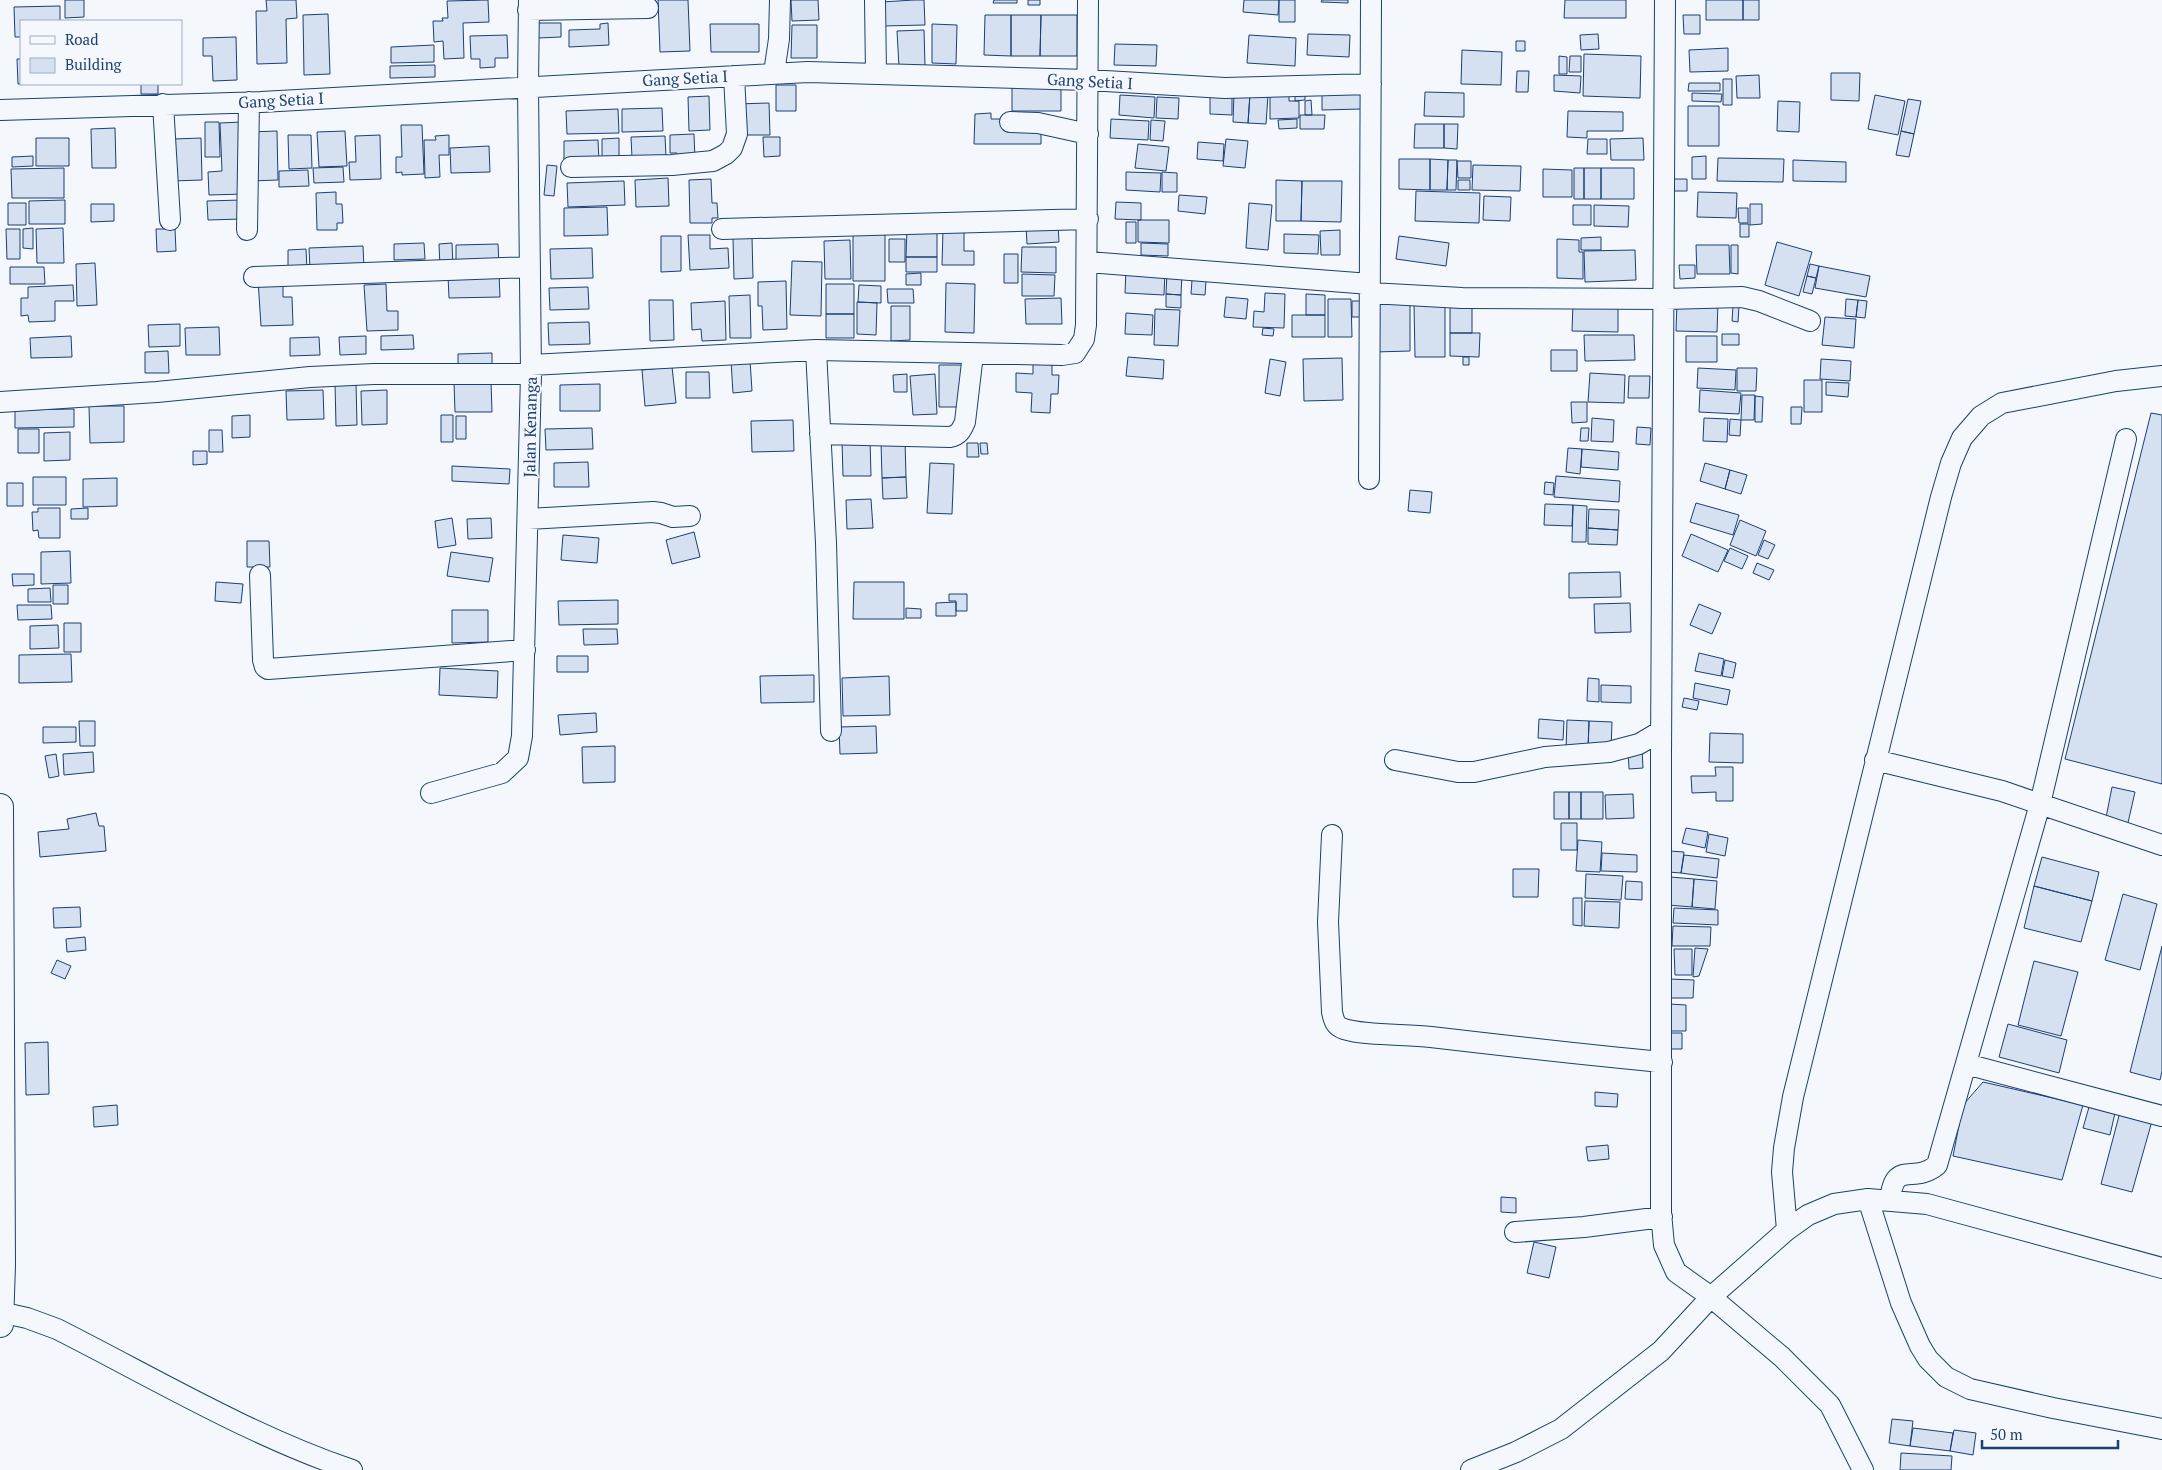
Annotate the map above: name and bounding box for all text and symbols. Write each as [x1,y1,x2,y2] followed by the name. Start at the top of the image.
[20,20,182,85] legend
[65,29,98,49] text: Road
[65,54,123,74] text: Building
[642,65,728,91] street label: Gang Setia I
[1047,68,1133,94] street label: Gang Setia I
[238,87,324,113] street label: Gang Setia I
[518,376,542,478] street label: Jalan Kenanga
[1982,1418,2118,1450] scale bar
[1990,1424,2023,1444] text: 50 m

